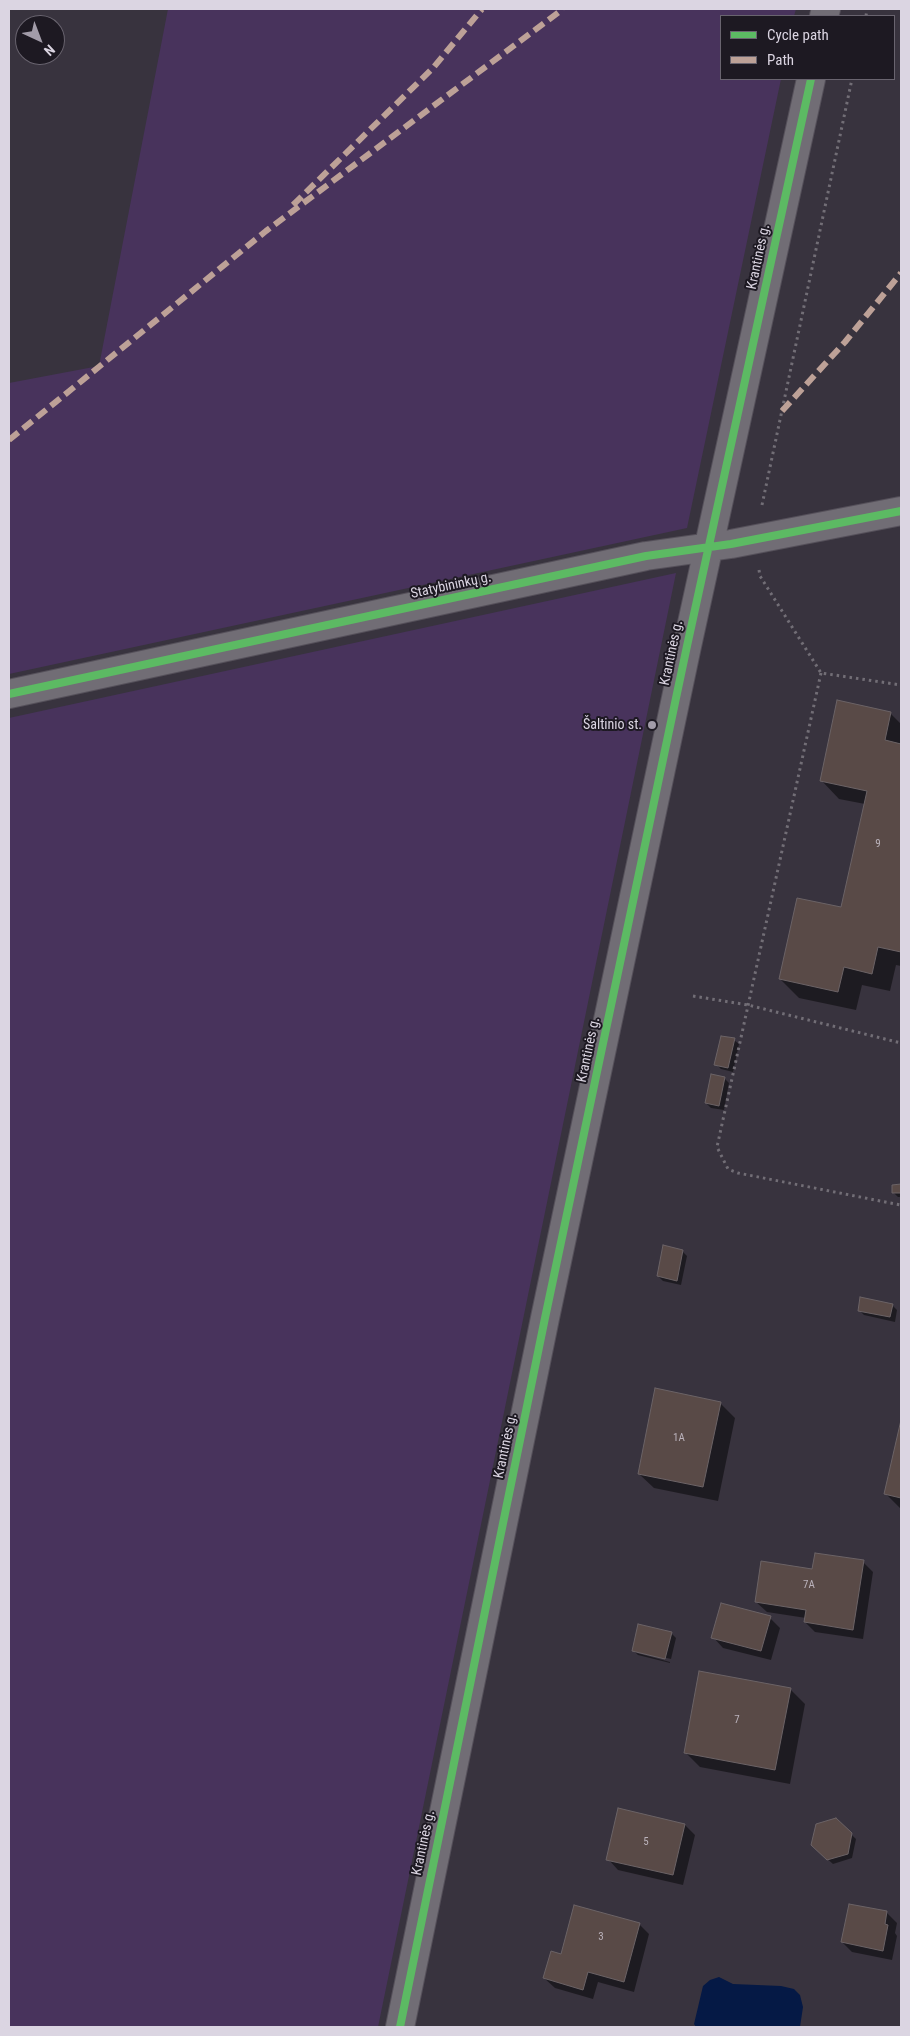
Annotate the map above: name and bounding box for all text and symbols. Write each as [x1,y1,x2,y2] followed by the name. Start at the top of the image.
[15,15,65,65] north arrow
[720,15,895,80] legend
[767,26,829,44] text: Cycle path
[41,41,58,59] text: N
[767,51,794,69] text: Path
[744,223,774,291] street label: Krantinės g.
[409,569,493,603] street label: Statybininkų g.
[657,619,687,687] street label: Krantinės g.
[583,717,642,733] place label: Šaltinio st.
[646,719,658,731] marker: Šaltinio st.
[875,837,881,851] house number: 9
[574,1016,604,1084] street label: Krantinės g.
[491,1412,521,1480] street label: Krantinės g.
[673,1431,685,1445] house number: 1A
[803,1578,815,1592] house number: 7A
[734,1713,740,1727] house number: 7
[409,1809,439,1877] street label: Krantinės g.
[643,1835,649,1849] house number: 5
[598,1930,604,1944] house number: 3

